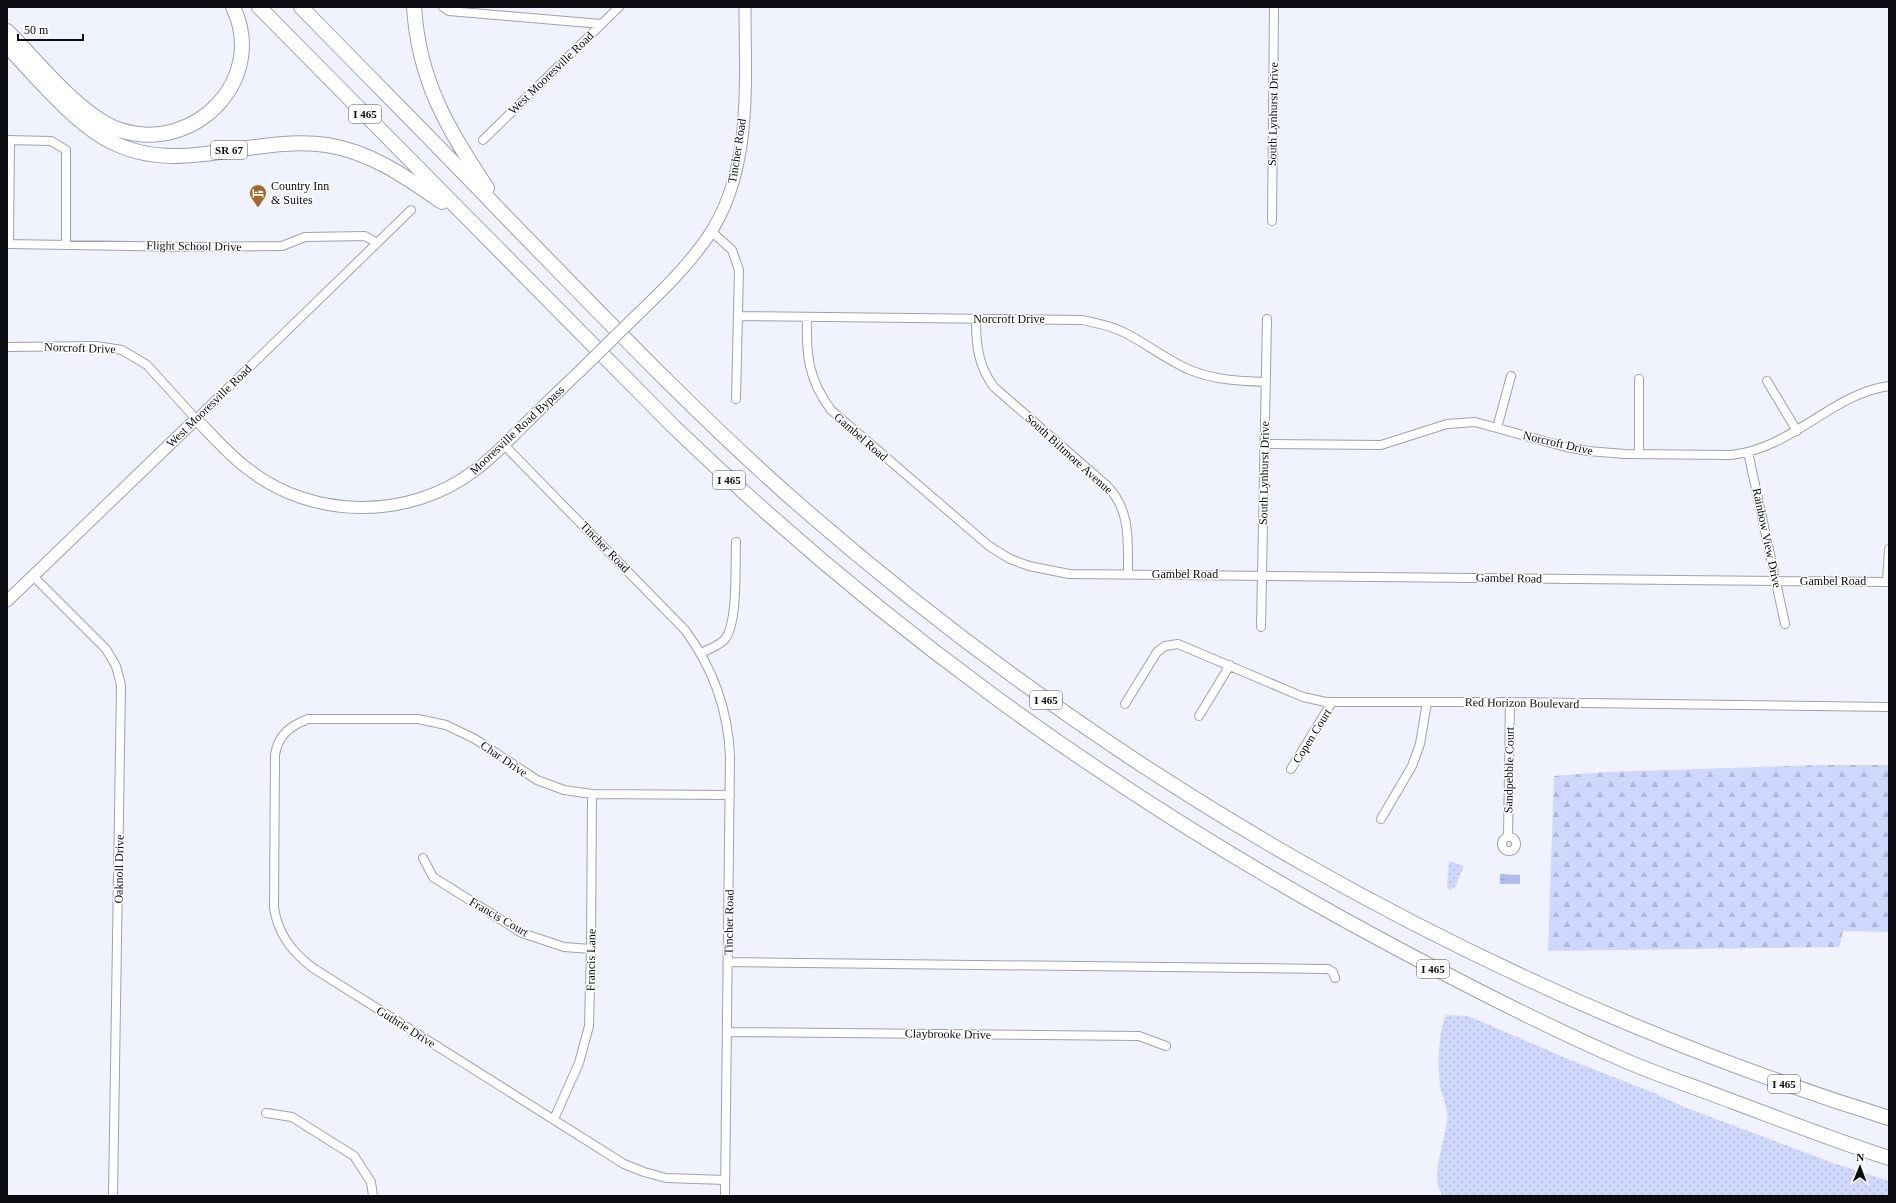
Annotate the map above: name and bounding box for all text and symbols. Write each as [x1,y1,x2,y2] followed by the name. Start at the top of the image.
[18,16,83,42] scale bar
[24,23,49,37] text: 50 m
[505,29,597,117] street label: West Mooresville Road
[1265,62,1281,166] street label: South Lynhurst Drive
[349,105,381,123] road number: I 465
[725,118,749,184] street label: Tincher Road
[211,141,247,159] road number: SR 67
[271,179,329,207] place label: Country Inn & Suites
[248,183,268,208] hotel icon: Country Inn & Suites
[146,238,242,254] street label: Flight School Drive
[973,312,1045,326] street label: Norcroft Drive
[44,340,116,356] street label: Norcroft Drive
[163,362,255,450] street label: West Mooresville Road
[467,382,567,477] street label: Mooresville Road Bypass
[831,410,891,464] street label: Gambel Road
[1023,411,1115,497] street label: South Biltmore Avenue
[1256,421,1272,525] street label: South Lynhurst Drive
[1522,428,1594,458] street label: Norcroft Drive
[713,471,745,489] road number: I 465
[1750,487,1784,589] street label: Rainbow View Drive
[577,519,633,575] street label: Tincher Road
[1152,567,1218,581] street label: Gambel Road
[1476,570,1542,586] street label: Gambel Road
[1800,574,1866,588] street label: Gambel Road
[1030,691,1062,709] road number: I 465
[1465,695,1579,711] street label: Red Horizon Boulevard
[1290,706,1335,766] street label: Copen Court
[1501,726,1517,813] street label: Sandpebble Court
[478,738,530,780] street label: Char Drive
[111,834,127,904] street label: Oaknoll Drive
[721,889,737,955] street label: Tincher Road
[467,895,532,940] street label: Francis Court
[583,929,599,991] street label: Francis Lane
[1417,960,1449,978] road number: I 465
[374,1003,438,1051] street label: Guthrie Drive
[905,1026,991,1042] street label: Claybrooke Drive
[1768,1075,1800,1093] road number: I 465
[1840,1147,1880,1187] north arrow
[1856,1151,1864,1163] text: N

